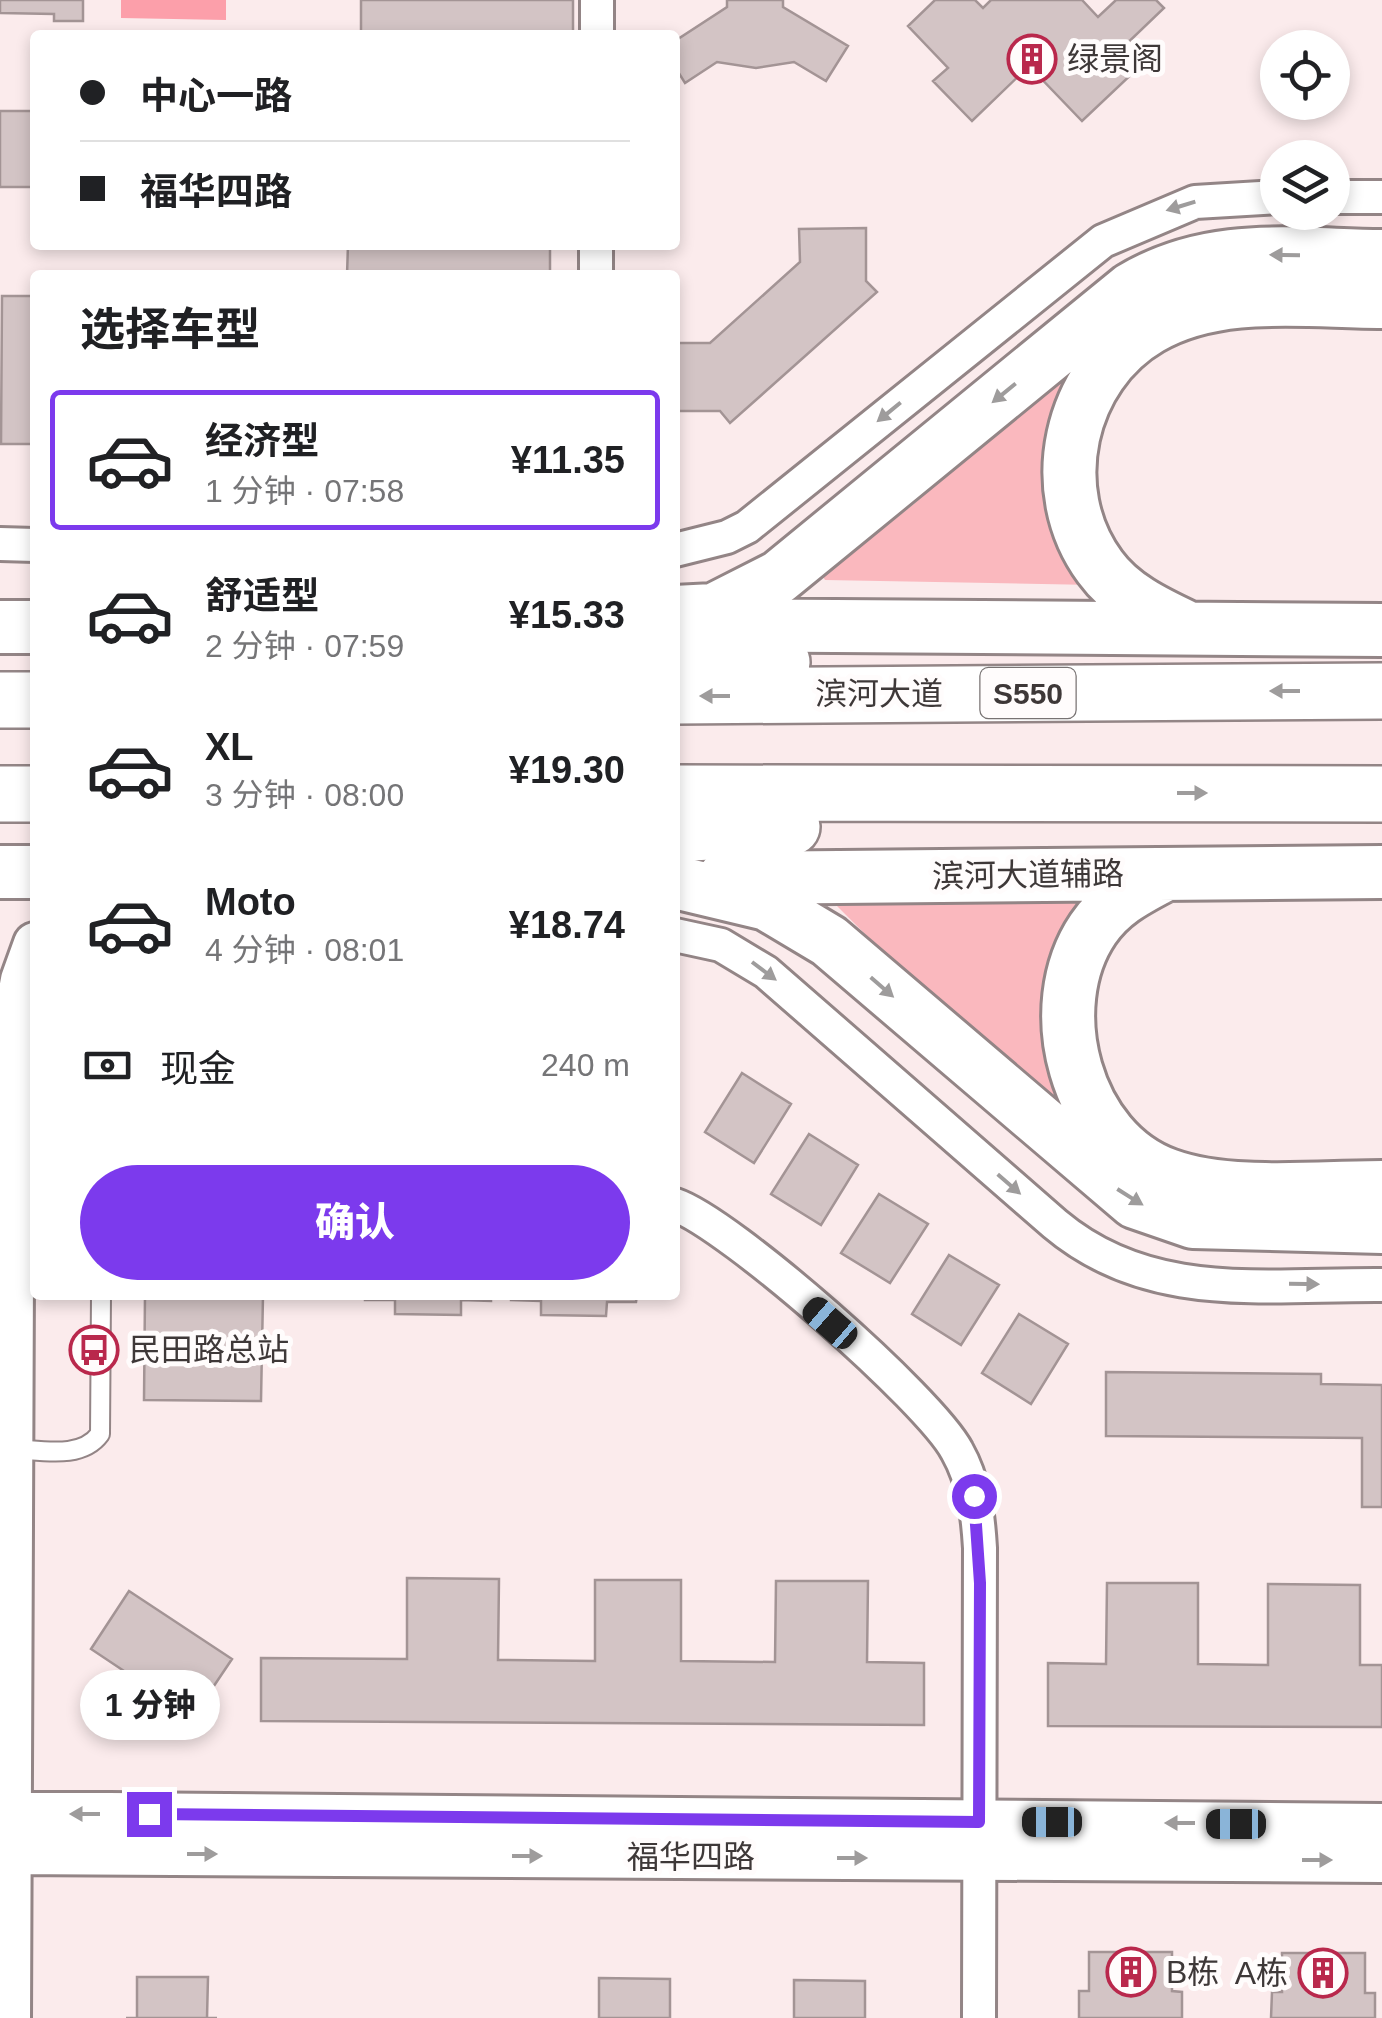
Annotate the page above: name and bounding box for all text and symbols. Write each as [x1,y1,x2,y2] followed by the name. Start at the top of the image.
[1260,30,1350,230] map controls
[1260,30,1350,120] button: locate
[1006,33,1058,85] building icon: 绿景阁
[1067,41,1163,77] place label: 绿景阁
[140,75,292,117] text: 中心一路
[1260,140,1350,230] button: layers
[140,171,292,213] text: 福华四路
[1166,200,1196,215] one-way arrow
[1268,246,1300,262] one-way arrow
[80,304,260,355] text: 选择车型
[991,382,1017,403] one-way arrow
[876,401,901,422] one-way arrow
[85,415,175,505] icon: car
[205,420,319,462] text: 经济型
[511,439,625,481] text: ¥11.35
[205,473,404,509] text: 1 分钟 · 07:58
[85,570,175,660] icon: car
[205,575,319,617] text: 舒适型
[509,594,625,636] text: ¥15.33
[205,628,404,664] text: 2 分钟 · 07:59
[980,668,1076,718] road number: S550
[815,676,943,712] street label: 滨河大道
[1268,684,1300,700] one-way arrow
[698,688,730,704] one-way arrow
[85,725,175,815] icon: car
[205,726,254,768] text: XL
[509,749,625,791] text: ¥19.30
[205,777,404,813] text: 3 分钟 · 08:00
[1177,785,1209,801] one-way arrow
[932,855,1124,895] street label: 滨河大道辅路
[85,880,175,970] icon: car
[205,881,296,923] text: Moto
[509,904,625,946] text: ¥18.74
[205,932,404,968] text: 4 分钟 · 08:01
[751,960,776,981] one-way arrow
[869,975,894,997] one-way arrow
[80,1038,135,1093] icon: cash
[541,1047,630,1083] text: 240 m
[160,1048,236,1090] text: 现金
[80,1165,630,1280] button: 确认
[997,1172,1022,1194] one-way arrow
[1116,1188,1144,1205] one-way arrow
[1289,1277,1321,1293] one-way arrow
[798,1292,862,1354] car
[68,1324,120,1376] bus stop icon: 民田路总站
[129,1332,289,1368] place label: 民田路总站
[952,1474,997,1519] route start
[79,1669,219,1739] callout: 1 分钟
[105,1687,195,1723] text: 1 分钟
[127,1792,172,1837] route end
[68,1806,100,1822] one-way arrow
[1022,1807,1082,1837] car
[1206,1809,1266,1839] car
[1163,1815,1195,1831] one-way arrow
[627,1839,755,1875] street label: 福华四路
[186,1846,218,1862] one-way arrow
[511,1848,543,1864] one-way arrow
[836,1850,868,1866] one-way arrow
[1301,1852,1333,1868] one-way arrow
[1105,1946,1157,1998] building icon: B栋
[1297,1947,1349,1999] building icon: A栋
[1166,1954,1219,1990] place label: B栋
[1235,1955,1288,1991] place label: A栋

